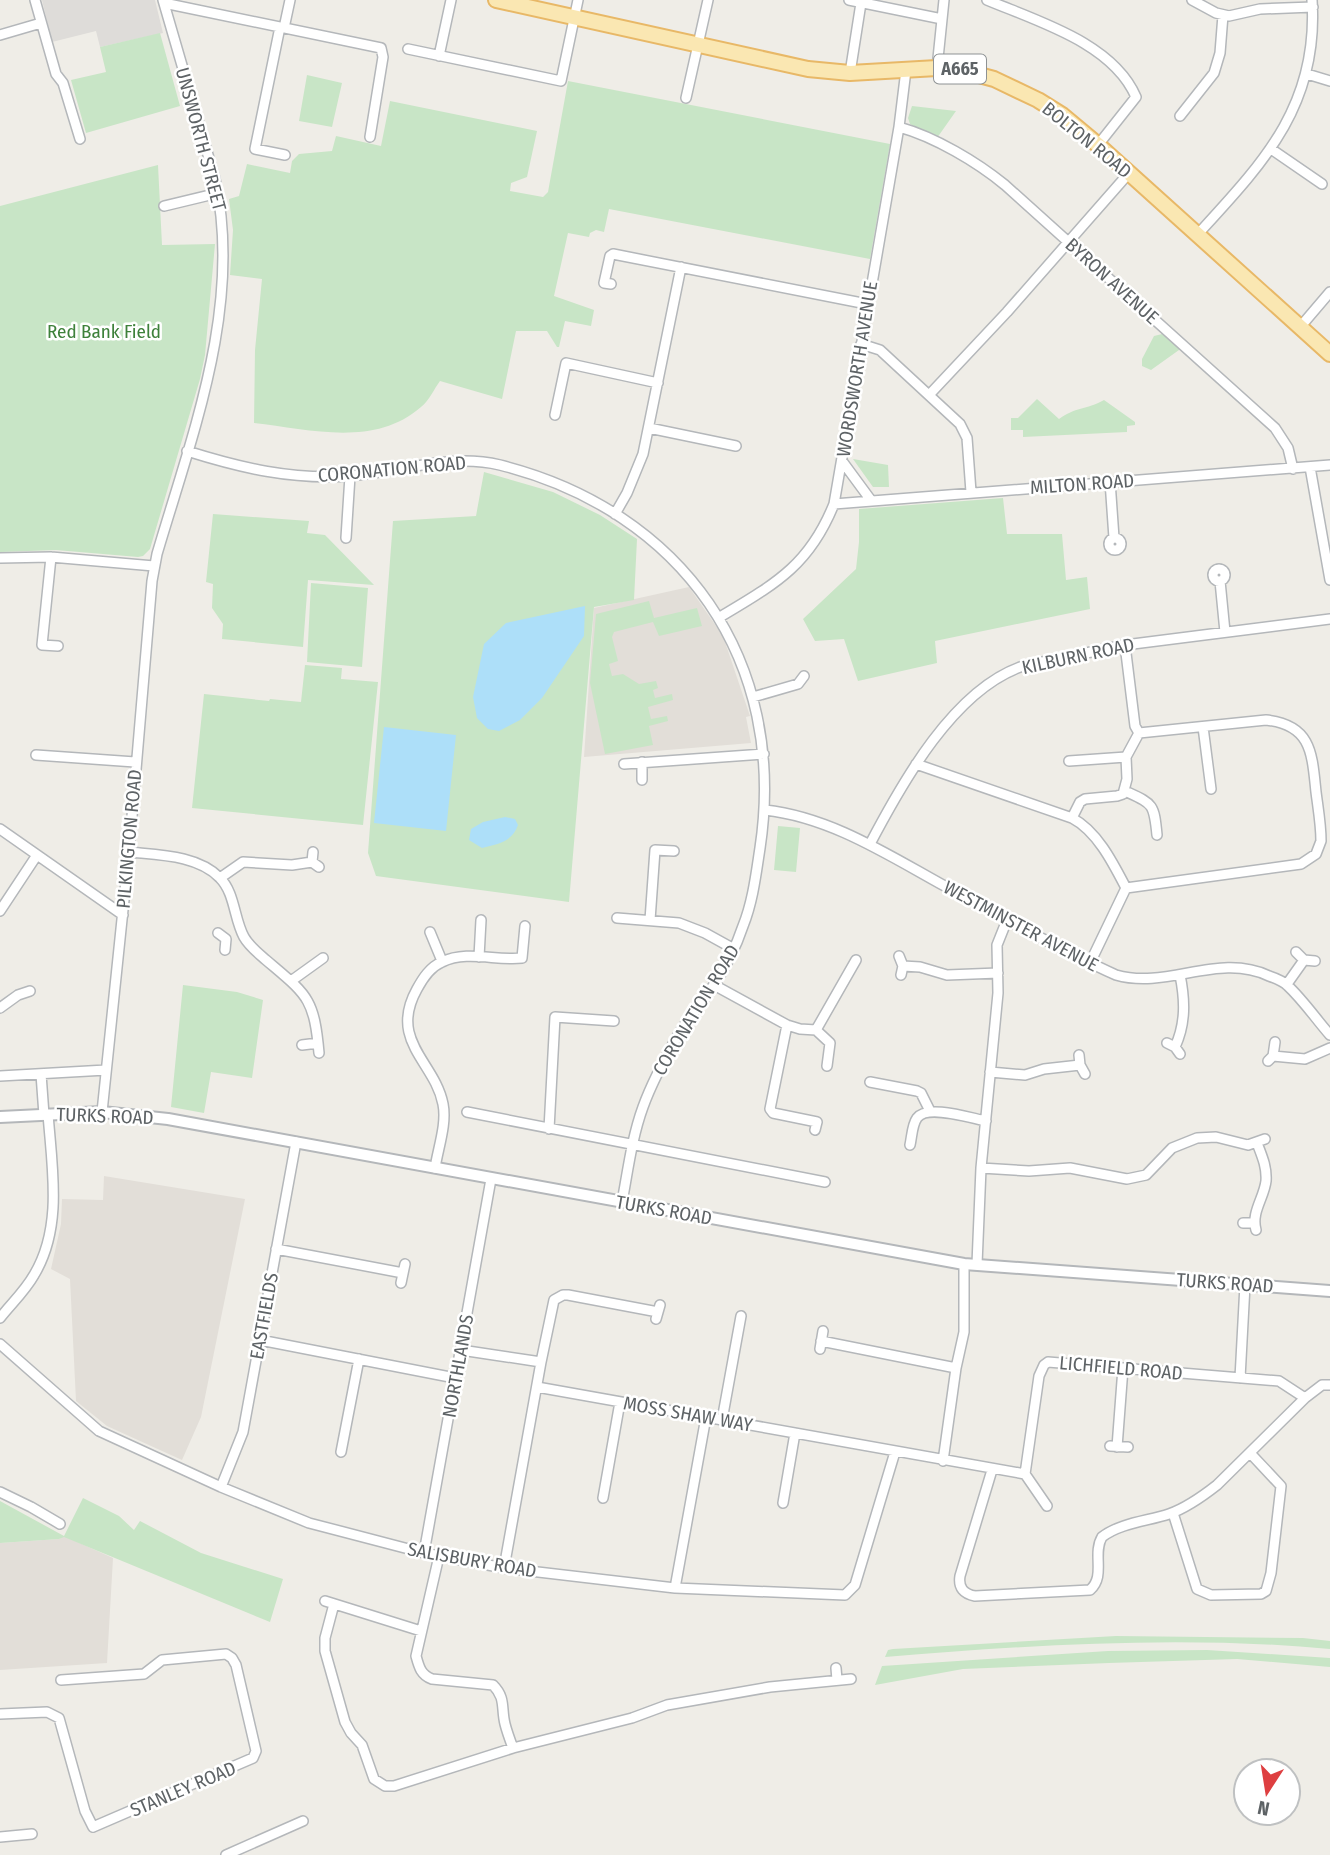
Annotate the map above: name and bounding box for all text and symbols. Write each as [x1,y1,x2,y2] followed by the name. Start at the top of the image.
[934,55,986,84] road number: A665
[171,65,231,213] street label: UNSWORTH STREET
[1038,97,1136,183] street label: BOLTON ROAD
[1061,233,1163,329] street label: BYRON AVENUE
[832,279,882,459] street label: WORDSWORTH AVENUE
[47,320,161,343] park label: Red Bank Field
[317,451,467,487] street label: CORONATION ROAD
[1029,469,1135,499] street label: MILTON ROAD
[1020,633,1136,679] street label: KILBURN ROAD
[111,769,147,909] street label: PILKINGTON ROAD
[940,876,1102,977] street label: WESTMINSTER AVENUE
[648,940,744,1080] street label: CORONATION ROAD
[56,1103,154,1129] street label: TURKS ROAD
[614,1190,714,1230] street label: TURKS ROAD
[1176,1268,1274,1298] street label: TURKS ROAD
[245,1271,283,1361] street label: EASTFIELDS
[438,1313,478,1419] street label: NORTHLANDS
[1058,1351,1184,1385] street label: LICHFIELD ROAD
[622,1391,755,1437] street label: MOSS SHAW WAY
[406,1537,538,1583] street label: SALISBURY ROAD
[127,1756,239,1822] street label: STANLEY ROAD
[1232,1757,1302,1827] north arrow
[1256,1796,1272,1821] text: N

